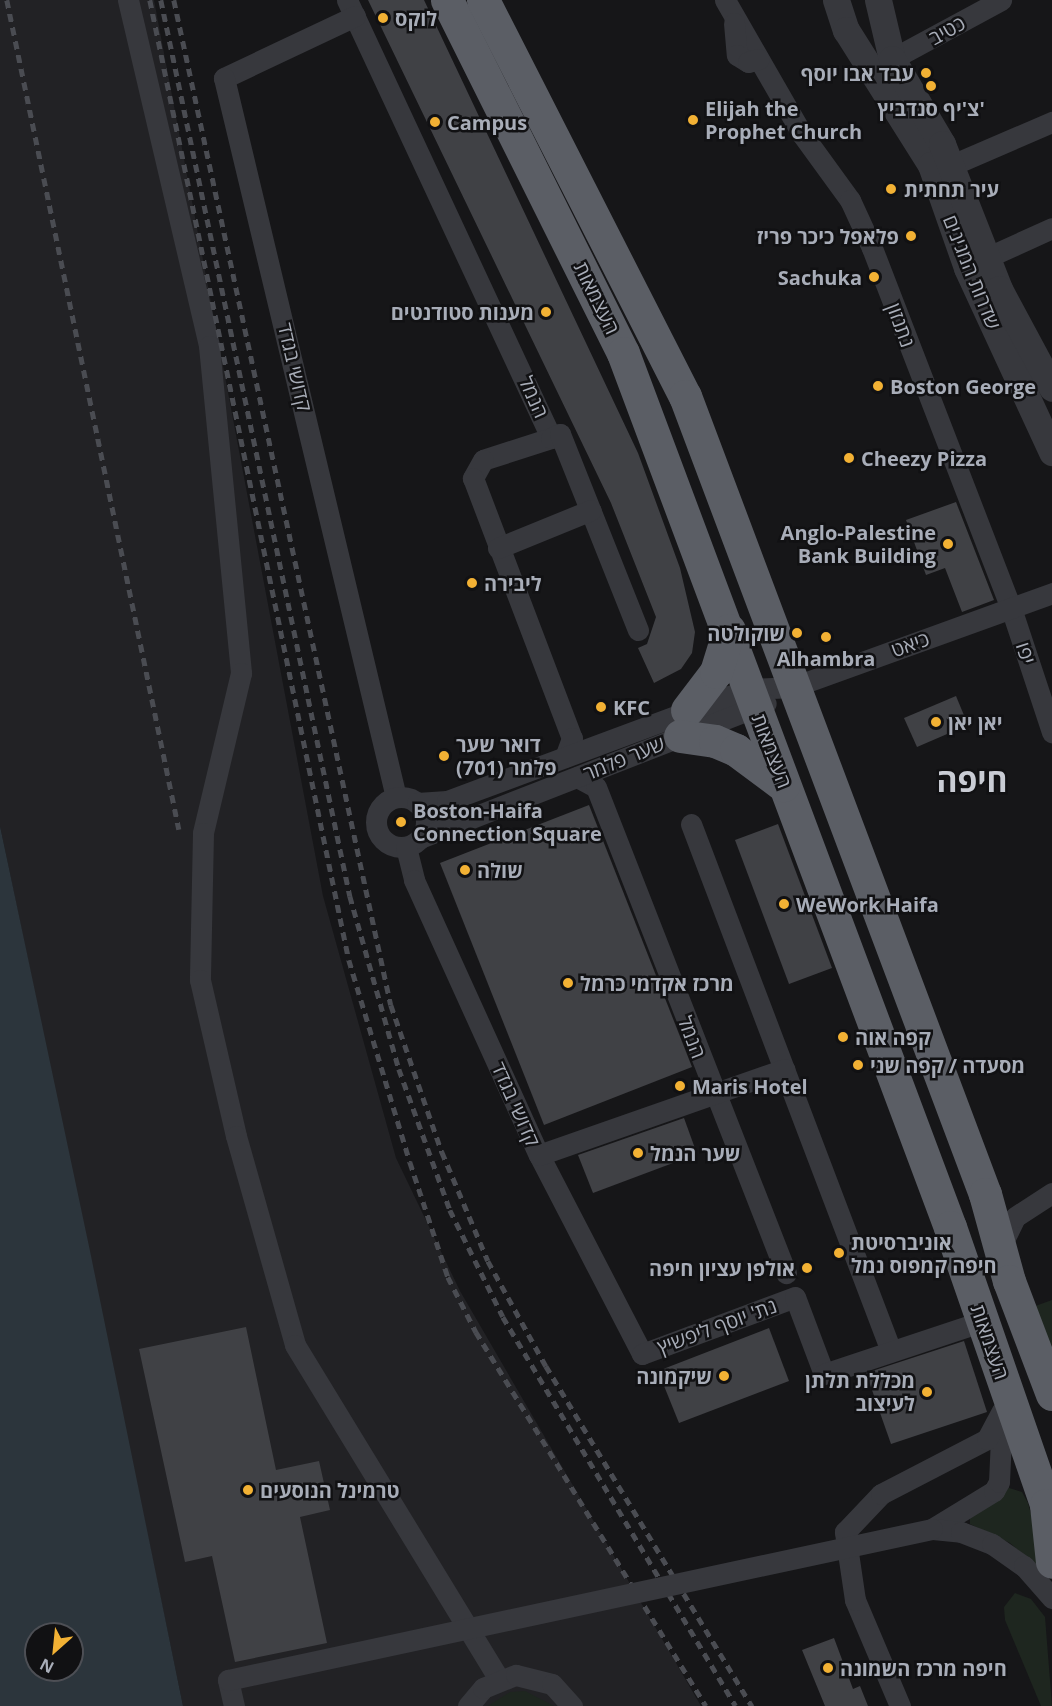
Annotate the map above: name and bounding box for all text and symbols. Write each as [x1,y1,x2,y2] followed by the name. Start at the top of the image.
[395,6,437,30] place label: לוקס
[925,10,969,50] street label: כטיב
[376,11,390,25] marker: לוקס
[801,61,914,85] place label: עבד אבו יוסף
[919,66,933,80] marker: עבד אבו יוסף
[924,79,938,93] marker: צ'יף סנדביץ'
[705,96,862,143] place label: Elijah the Prophet Church
[877,96,985,120] place label: צ'יף סנדביץ'
[447,110,527,134] place label: Campus
[686,113,700,127] marker: Elijah the Prophet Church
[428,115,442,129] marker: Campus
[904,177,999,201] place label: עיר תחתית
[882,180,900,198] marker: עיר תחתית
[938,211,1006,333] street label: שדרות המגינים
[757,224,899,248] place label: פלאפל כיכר פריז
[904,229,918,243] marker: פלאפל כיכר פריז
[569,258,625,338] street label: העצמאות
[778,265,862,289] place label: Sachuka
[867,270,881,284] marker: Sachuka
[391,300,534,324] place label: מענות סטודנטים
[882,300,920,350] street label: נתנזון
[539,305,553,319] marker: מענות סטודנטים
[273,320,317,414] street label: קדושי בגדד
[514,372,554,422] street label: הנמל
[890,374,1036,398] place label: Boston George
[871,379,885,393] marker: Boston George
[861,446,987,470] place label: Cheezy Pizza
[842,451,856,465] marker: Cheezy Pizza
[781,520,936,567] place label: Anglo-Palestine Bank Building
[941,537,955,551] marker: Anglo-Palestine Bank Building
[484,571,542,595] place label: ליבירה
[465,576,479,590] marker: ליבירה
[707,621,785,645] place label: שוקולטה
[790,626,804,640] marker: שוקולטה
[888,626,932,662] street label: כיאט
[819,630,833,644] marker: Alhambra
[1011,639,1041,667] street label: יפו
[777,646,875,670] place label: Alhambra
[613,695,650,719] place label: KFC
[594,700,608,714] marker: KFC
[948,710,1002,734] place label: יאן יאן
[747,711,797,791] street label: העצמאות
[929,715,943,729] marker: יאן יאן
[580,731,668,785] street label: שער פלמר
[456,732,557,779] place label: דואר שער פלמר (701)
[437,749,451,763] marker: דואר שער פלמר (701)
[936,761,1008,799] district label: חיפה
[413,798,602,845] place label: Boston-Haifa Connection Square
[394,815,408,829] marker: Boston-Haifa Connection Square
[477,858,523,882] place label: שולה
[458,863,472,877] marker: שולה
[796,892,939,916] place label: WeWork Haifa
[777,897,791,911] marker: WeWork Haifa
[580,971,734,995] place label: מרכז אקדמי כרמל
[561,976,575,990] marker: מרכז אקדמי כרמל
[673,1013,711,1061] street label: הנמל
[855,1025,931,1049] place label: קפה אוה
[836,1030,850,1044] marker: קפה אוה
[870,1053,1025,1077] place label: מסעדה / קפה שני
[487,1058,545,1150] street label: קדושי בגדד
[851,1058,865,1072] marker: מסעדה / קפה שני
[692,1074,808,1098] place label: Maris Hotel
[673,1079,687,1093] marker: Maris Hotel
[650,1141,741,1165] place label: שער הנמל
[631,1146,645,1160] marker: שער הנמל
[851,1230,997,1277] place label: אוניברסיטת חיפה קמפוס נמל
[832,1246,846,1260] marker: אוניברסיטת חיפה קמפוס נמל
[649,1256,795,1280] place label: אולפן עציון חיפה
[800,1261,814,1275] marker: אולפן עציון חיפה
[654,1293,780,1359] street label: נת' יוסף ליפשיץ
[966,1301,1014,1383] street label: העצמאות
[636,1364,712,1388] place label: שיקמונה
[805,1368,915,1415] place label: מכללת תלתן לעיצוב
[717,1369,731,1383] marker: שיקמונה
[920,1385,934,1399] marker: מכללת תלתן לעיצוב
[260,1478,400,1502] place label: טרמינל הנוסעים
[241,1483,255,1497] marker: טרמינל הנוסעים
[24,1622,84,1682] north arrow
[36,1654,58,1679] text: N
[840,1656,1007,1680] place label: חיפה מרכז השמונה
[821,1661,835,1675] marker: חיפה מרכז השמונה

